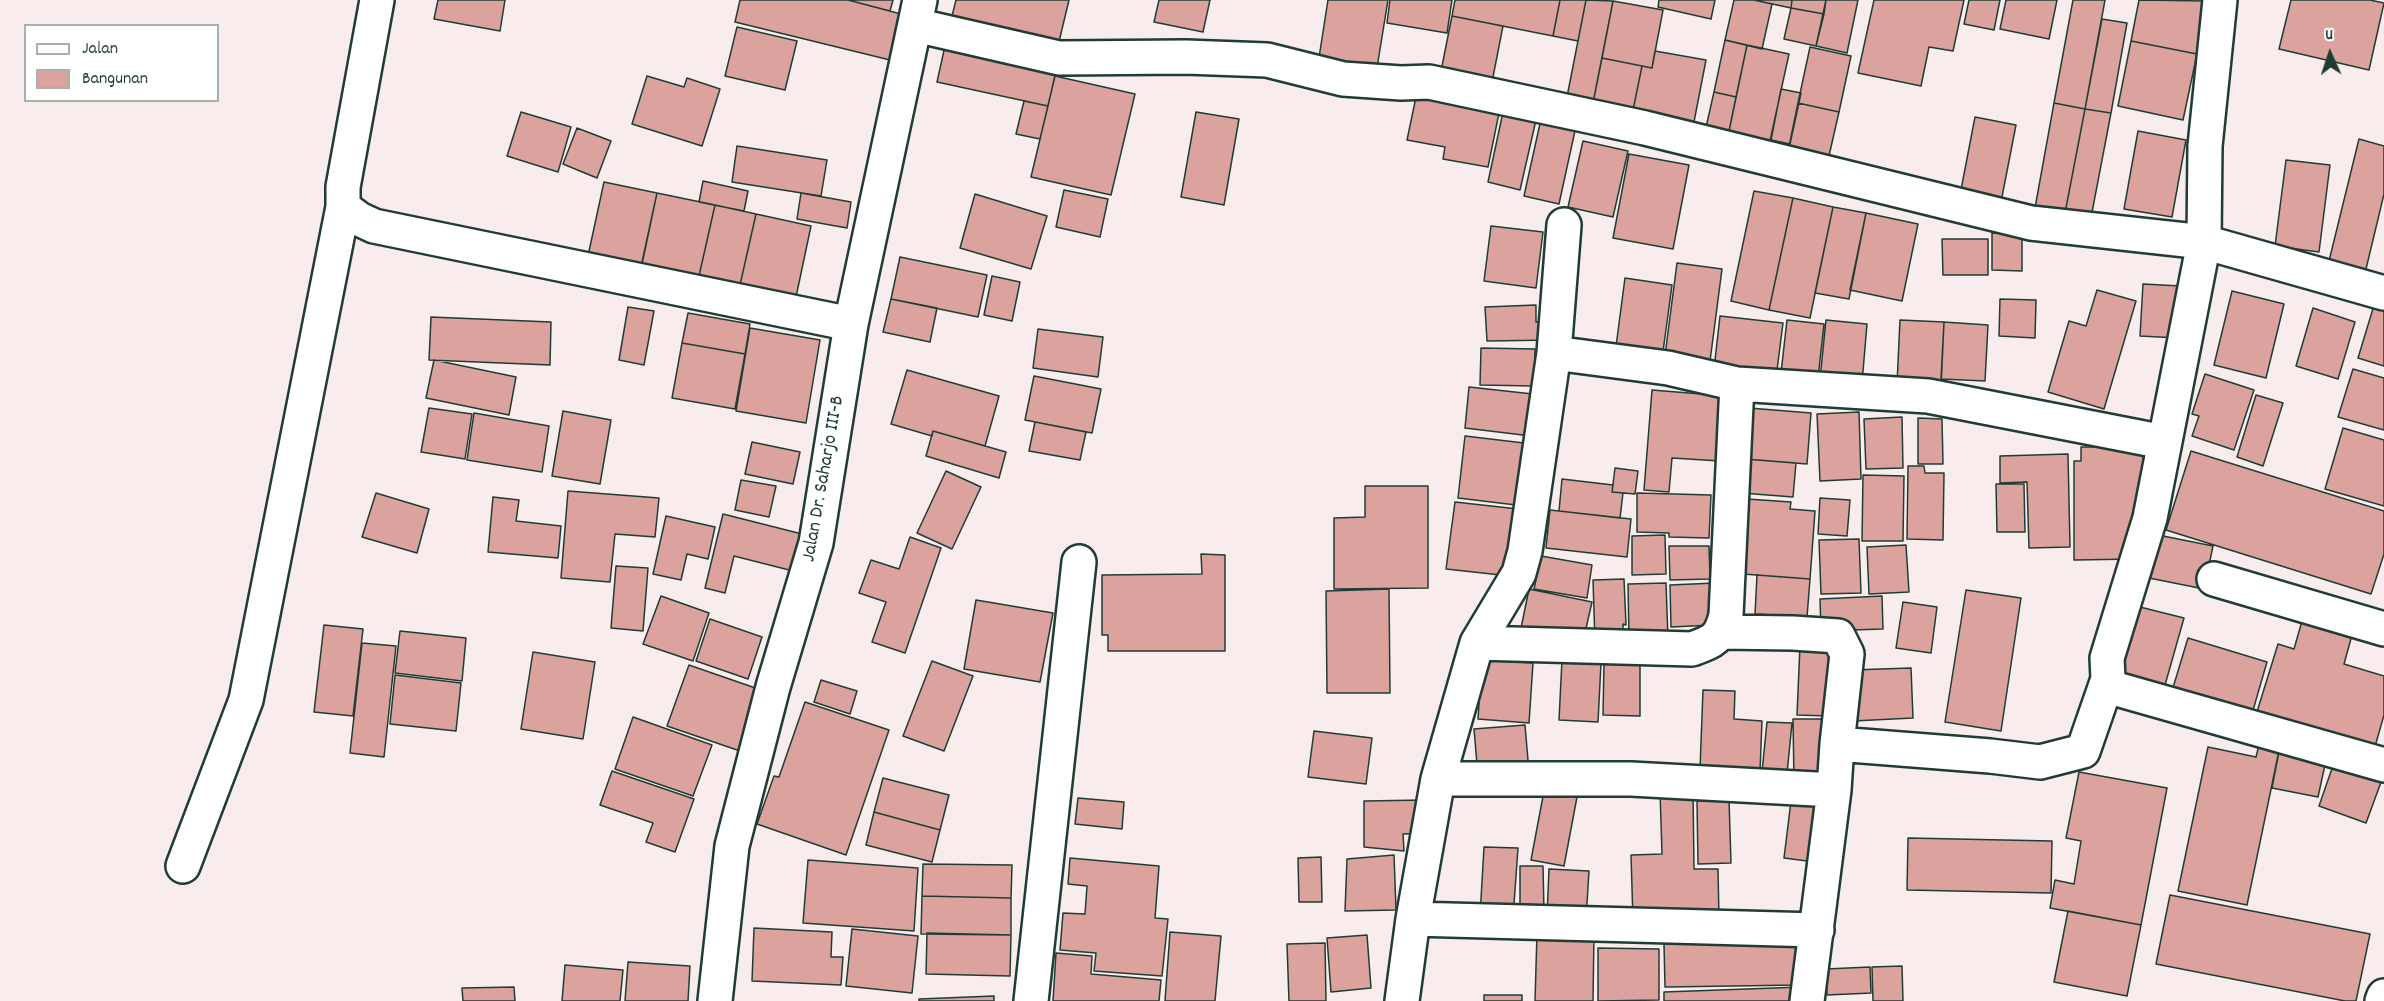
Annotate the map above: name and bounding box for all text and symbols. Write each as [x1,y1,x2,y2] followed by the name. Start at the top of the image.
[24,24,219,102] legend
[2300,24,2360,84] north arrow
[2325,24,2333,47] text: U
[82,37,118,62] text: Jalan
[82,67,148,92] text: Bangunan
[799,394,851,564] street label: Jalan Dr. Saharjo III-B

